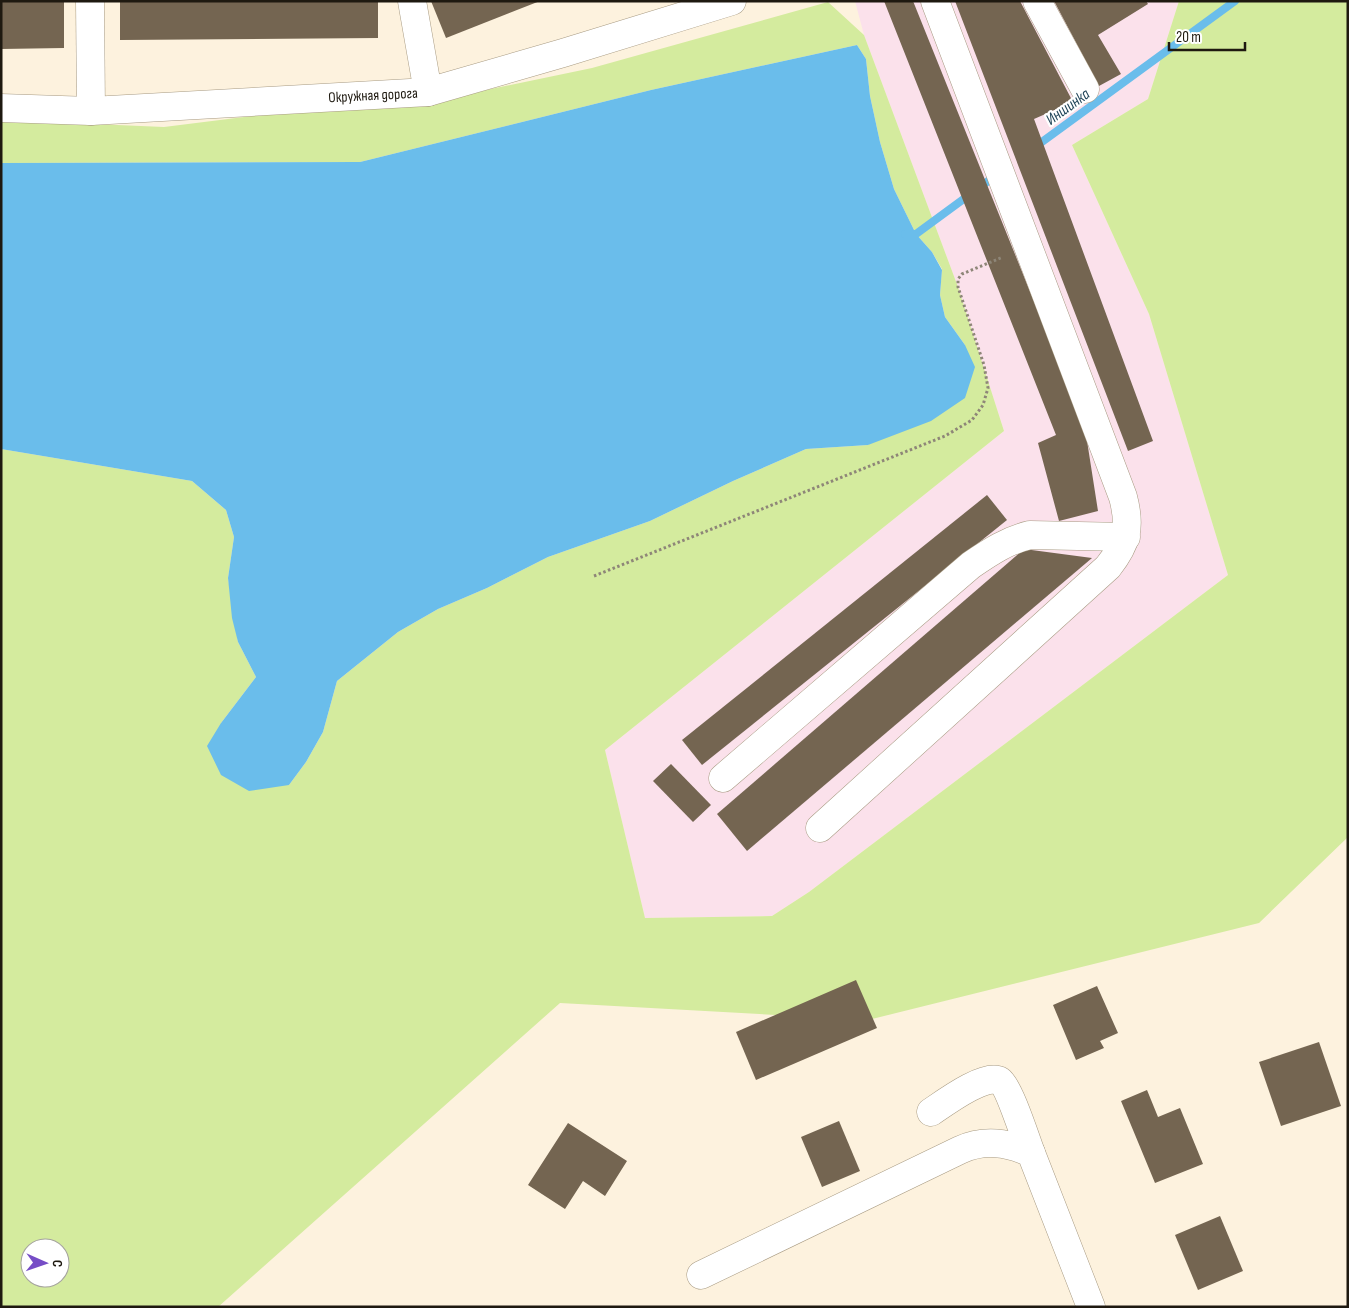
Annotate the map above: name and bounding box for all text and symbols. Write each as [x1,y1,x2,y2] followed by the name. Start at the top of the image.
[1169,20,1245,52] scale bar
[1176,28,1201,47] text: 20 m
[328,84,418,107] street label: Окружная дорога
[1042,85,1094,130] water label: Иншинка
[20,1238,70,1288] north arrow
[49,1260,66,1267] text: С

